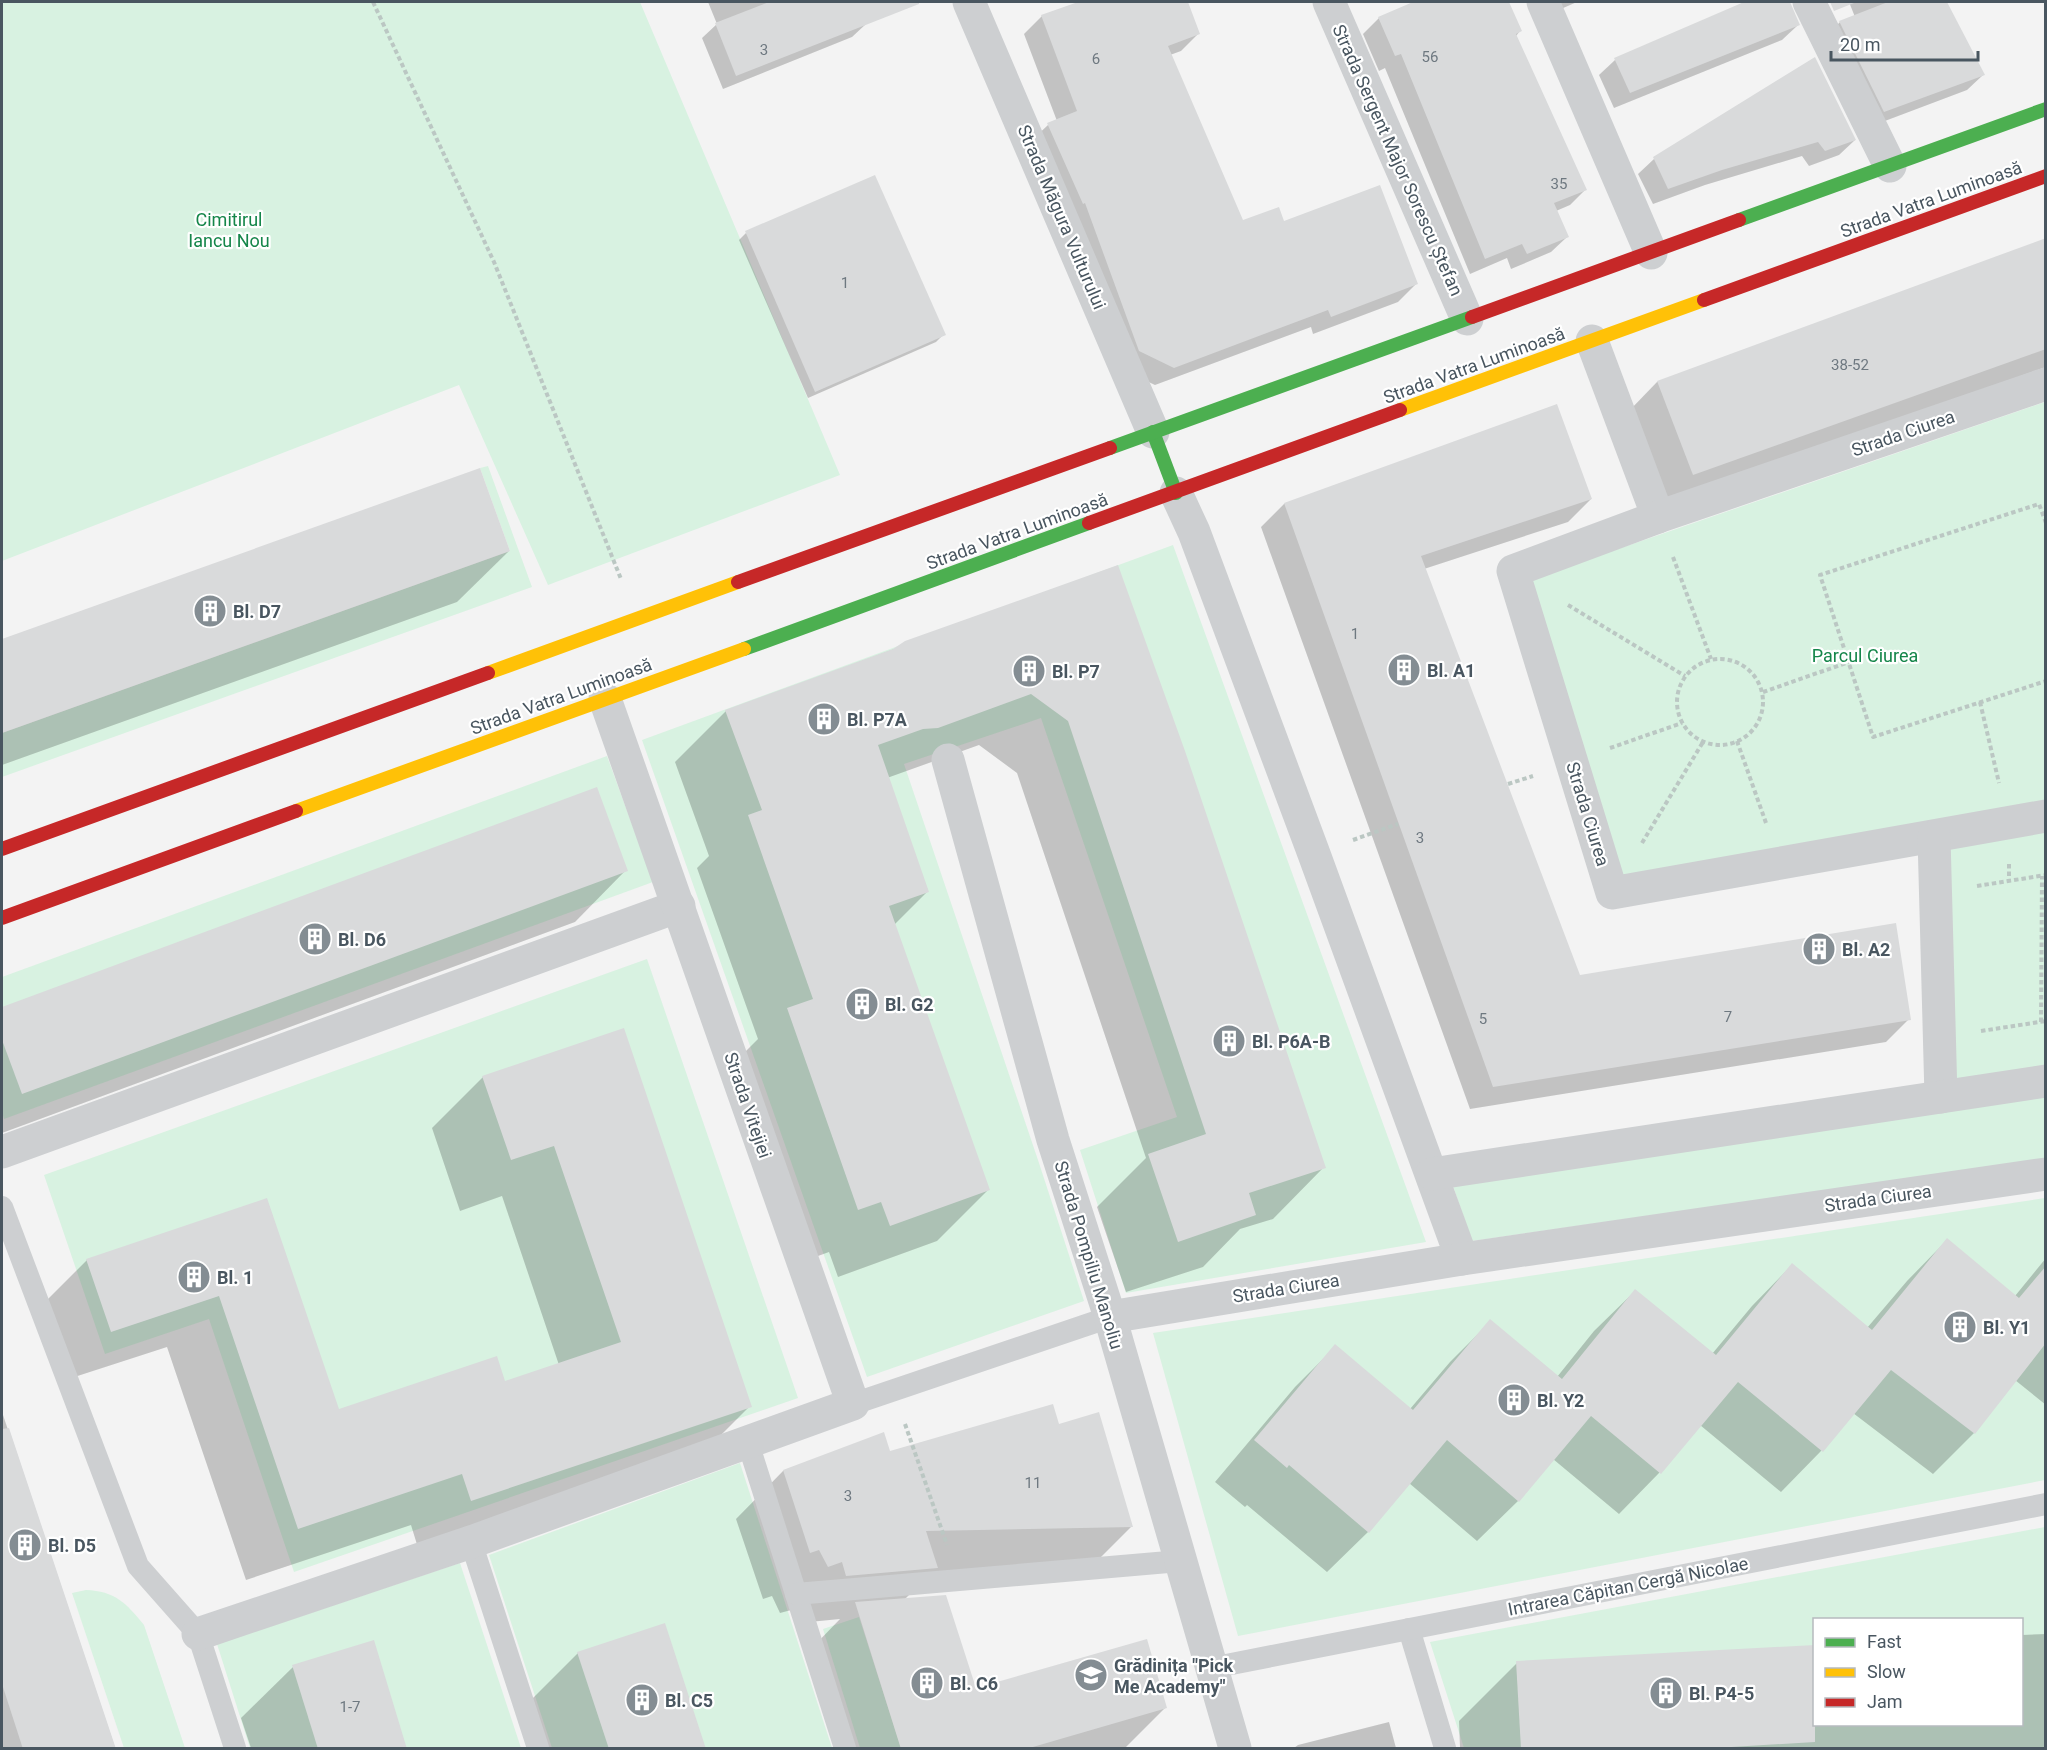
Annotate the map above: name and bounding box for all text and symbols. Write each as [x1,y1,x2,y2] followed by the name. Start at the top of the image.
[1328,21,1468,299] street label: Strada Sergent Major Sorescu Ștefan
[1831,24,1978,62] scale bar
[1840,34,1880,55] text: 20 m
[760,41,768,59] house number: 3
[1422,48,1438,66] house number: 56
[1092,50,1100,68] house number: 6
[1014,122,1110,312] street label: Strada Măgura Vulturului
[1837,156,2025,242] street label: Strada Vatra Luminoasă
[1551,175,1567,193] house number: 35
[188,209,270,251] park label: Cimitirul Iancu Nou
[841,274,849,292] house number: 1
[1380,322,1568,408] street label: Strada Vatra Luminoasă
[1831,356,1869,374] house number: 38-52
[1849,406,1957,460] street label: Strada Ciurea
[923,488,1111,574] street label: Strada Vatra Luminoasă
[192,593,228,629] building icon: Bl. D7
[233,601,281,622] place label: Bl. D7
[1351,625,1359,643] house number: 1
[1812,645,1918,666] park label: Parcul Ciurea
[1386,652,1422,688] building icon: Bl. A1
[467,653,655,739] street label: Strada Vatra Luminoasă
[1011,653,1047,689] building icon: Bl. P7
[1427,660,1475,681] place label: Bl. A1
[1052,661,1100,682] place label: Bl. P7
[806,701,842,737] building icon: Bl. P7A
[847,709,908,730] place label: Bl. P7A
[1562,759,1614,869] street label: Strada Ciurea
[1416,829,1424,847] house number: 3
[297,921,333,957] building icon: Bl. D6
[338,929,386,950] place label: Bl. D6
[1801,931,1837,967] building icon: Bl. A2
[1842,939,1890,960] place label: Bl. A2
[844,986,880,1022] building icon: Bl. G2
[885,994,934,1015] place label: Bl. G2
[1724,1008,1732,1026] house number: 7
[1479,1010,1487,1028] house number: 5
[1211,1023,1247,1059] building icon: Bl. P6A-B
[1252,1031,1331,1052] place label: Bl. P6A-B
[720,1049,776,1161] street label: Strada Vitejiei
[1050,1158,1128,1352] street label: Strada Pompiliu Manoliu
[1823,1180,1933,1216] street label: Strada Ciurea
[176,1259,212,1295] building icon: Bl. 1
[217,1267,253,1288] place label: Bl. 1
[1231,1269,1341,1307] street label: Strada Ciurea
[1942,1309,1978,1345] building icon: Bl. Y1
[1983,1317,2030,1338] place label: Bl. Y1
[1496,1382,1532,1418] building icon: Bl. Y2
[1537,1390,1584,1411] place label: Bl. Y2
[1025,1474,1041,1492] house number: 11
[844,1487,852,1505] house number: 3
[7,1527,43,1563] building icon: Bl. D5
[48,1535,96,1556] place label: Bl. D5
[1506,1552,1750,1620] street label: Intrarea Căpitan Cergă Nicolae
[1813,1618,2023,1726] legend
[1867,1631,1902,1652] text: Fast
[1114,1655,1234,1697] place label: Grădinița "Pick Me Academy"
[1073,1657,1109,1693] school or university icon: Grădinița "Pick Me Academy"
[1867,1661,1906,1682] text: Slow
[909,1665,945,1701] building icon: Bl. C6
[950,1673,998,1694] place label: Bl. C6
[1648,1675,1684,1711] building icon: Bl. P4-5
[624,1682,660,1718] building icon: Bl. C5
[1689,1683,1754,1704] place label: Bl. P4-5
[665,1690,713,1711] place label: Bl. C5
[1867,1691,1903,1712] text: Jam
[339,1698,361,1716] house number: 1-7

